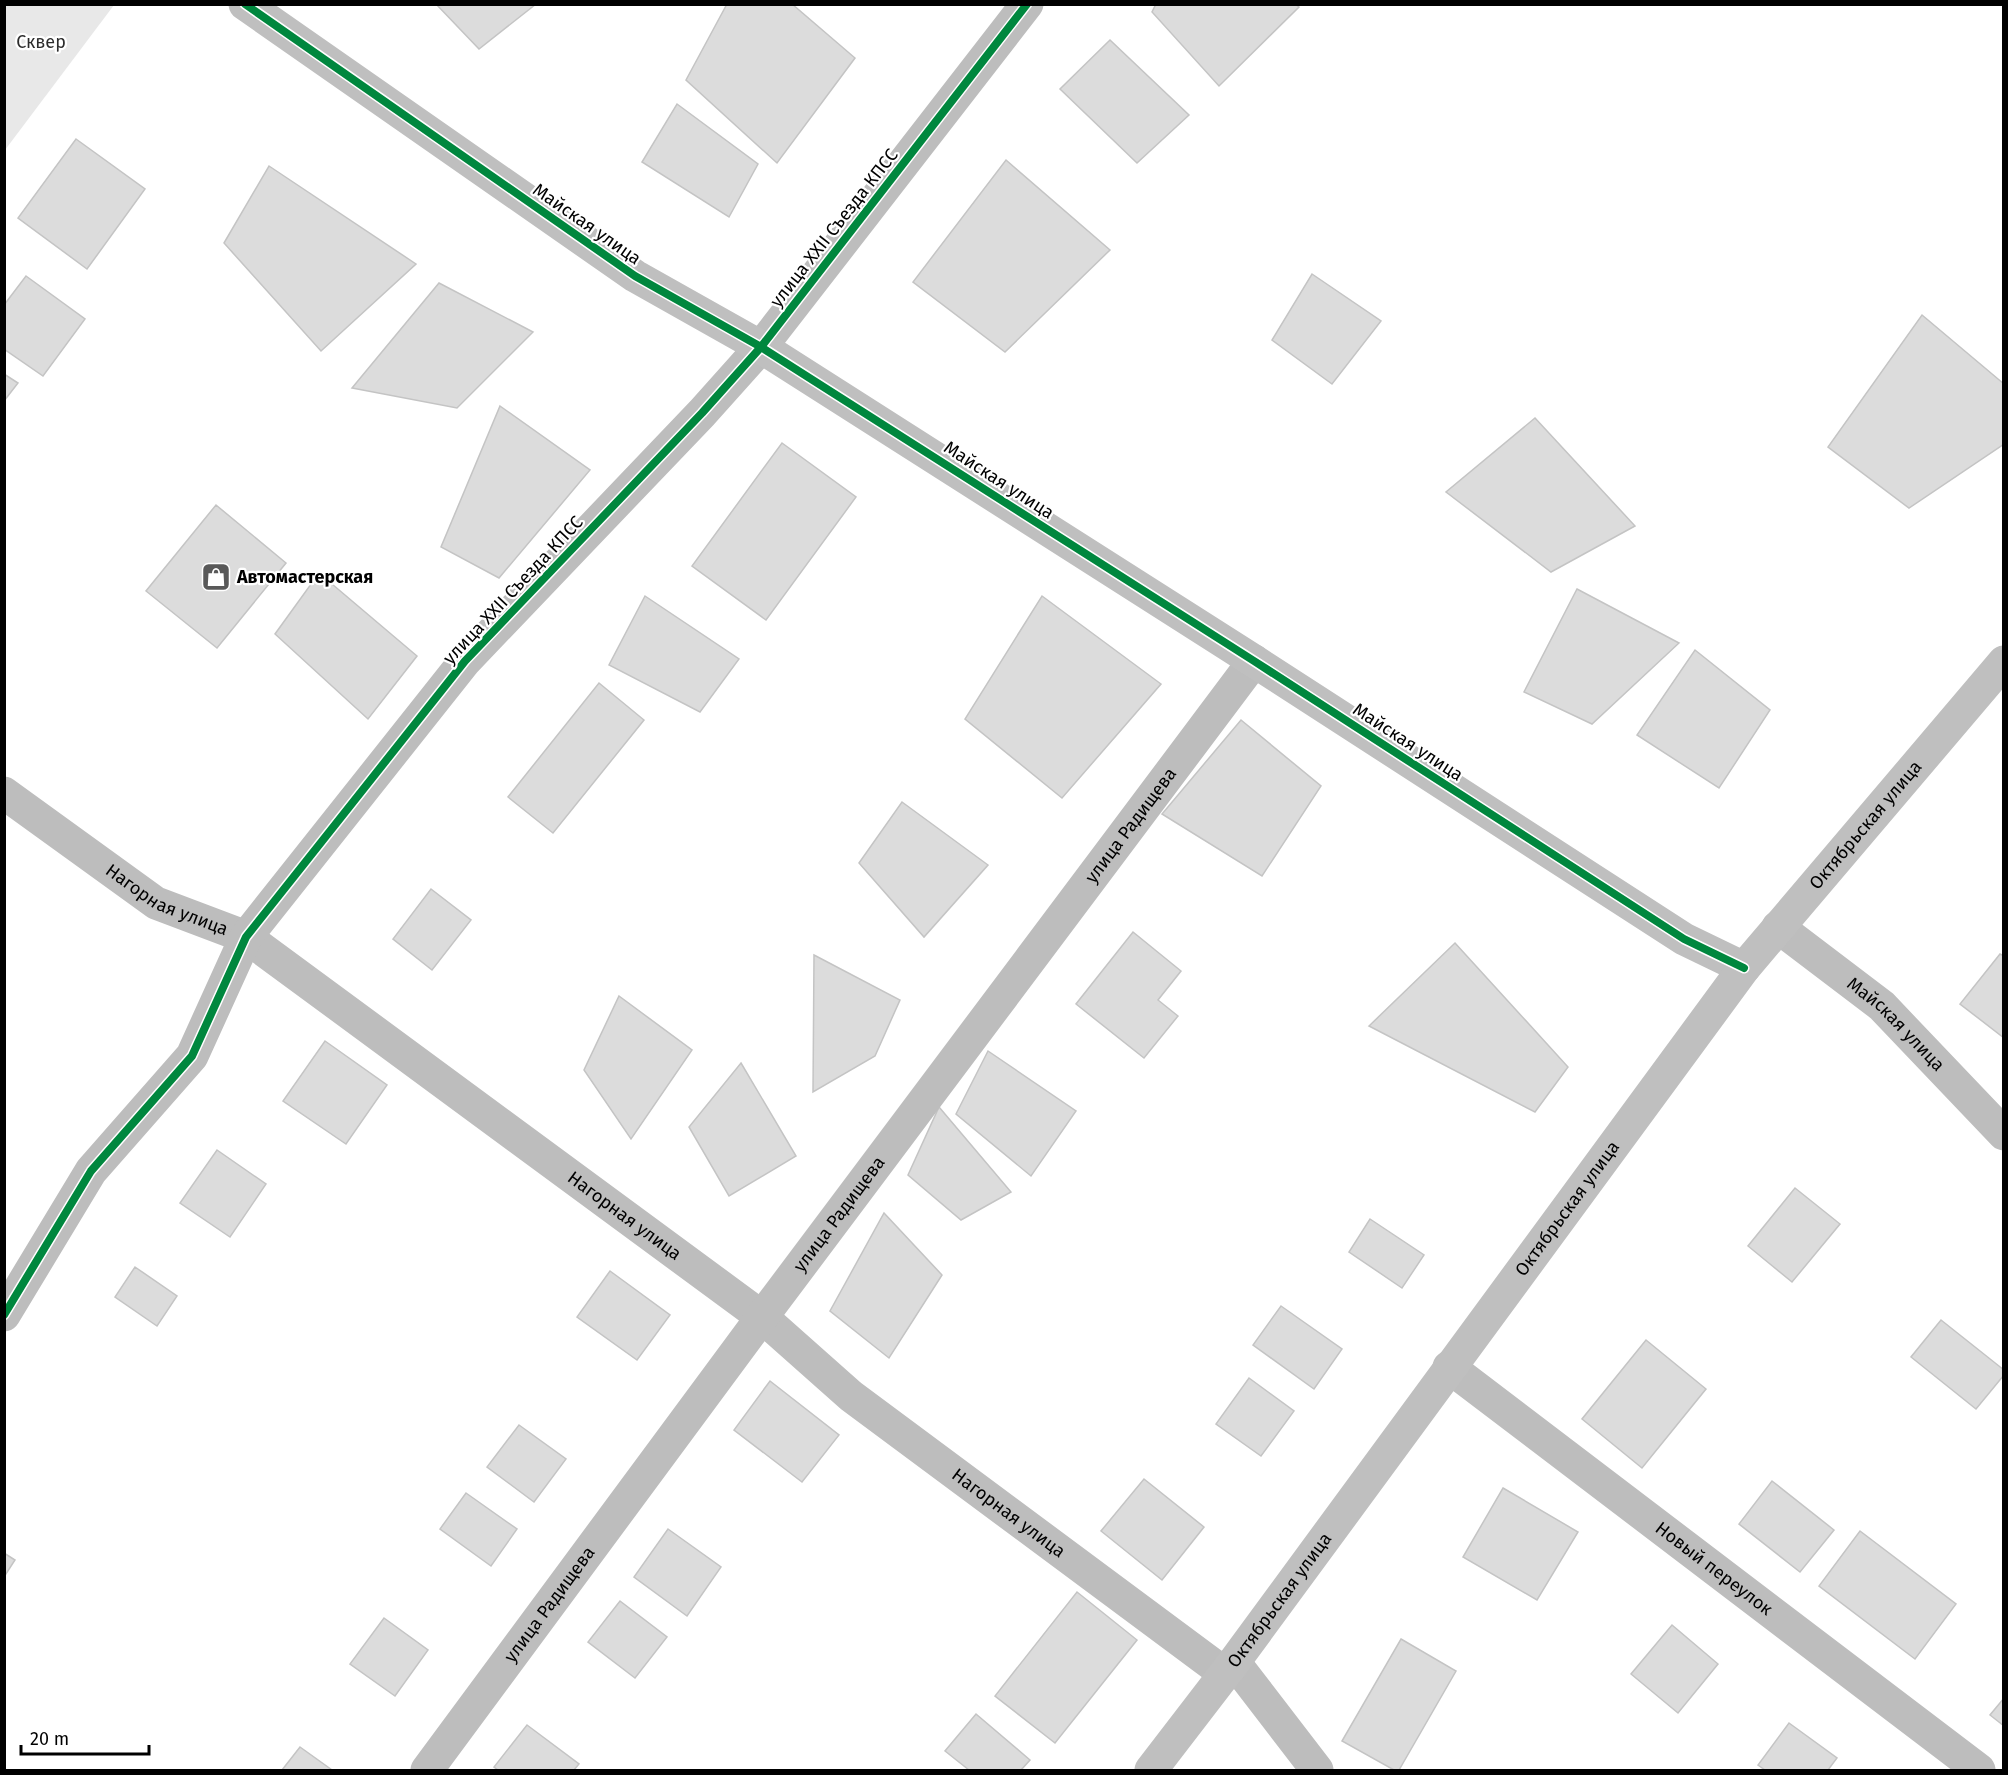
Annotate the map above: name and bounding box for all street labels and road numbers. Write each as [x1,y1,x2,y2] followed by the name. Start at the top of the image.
[765,144,903,312] street label: улица XXII Съезда КПСС
[529,179,645,269] street label: Майская улица
[940,436,1058,524] street label: Майская улица
[438,511,588,669] street label: улица XXII Съезда КПСС
[1349,698,1467,786] street label: Майская улица
[1805,756,1926,894] street label: Октябрьская улица
[1080,763,1181,887] street label: улица Радищева
[101,859,231,940] street label: Нагорная улица
[1843,972,1949,1076] street label: Майская улица
[1510,1137,1624,1280] street label: Октябрьская улица
[789,1152,890,1276] street label: улица Радищева
[563,1167,686,1265] street label: Нагорная улица
[948,1464,1070,1562] street label: Нагорная улица
[1651,1517,1778,1621] street label: Новый переулок
[1223,1528,1336,1672] street label: Октябрьская улица
[499,1542,600,1667] street label: улица Радищева

